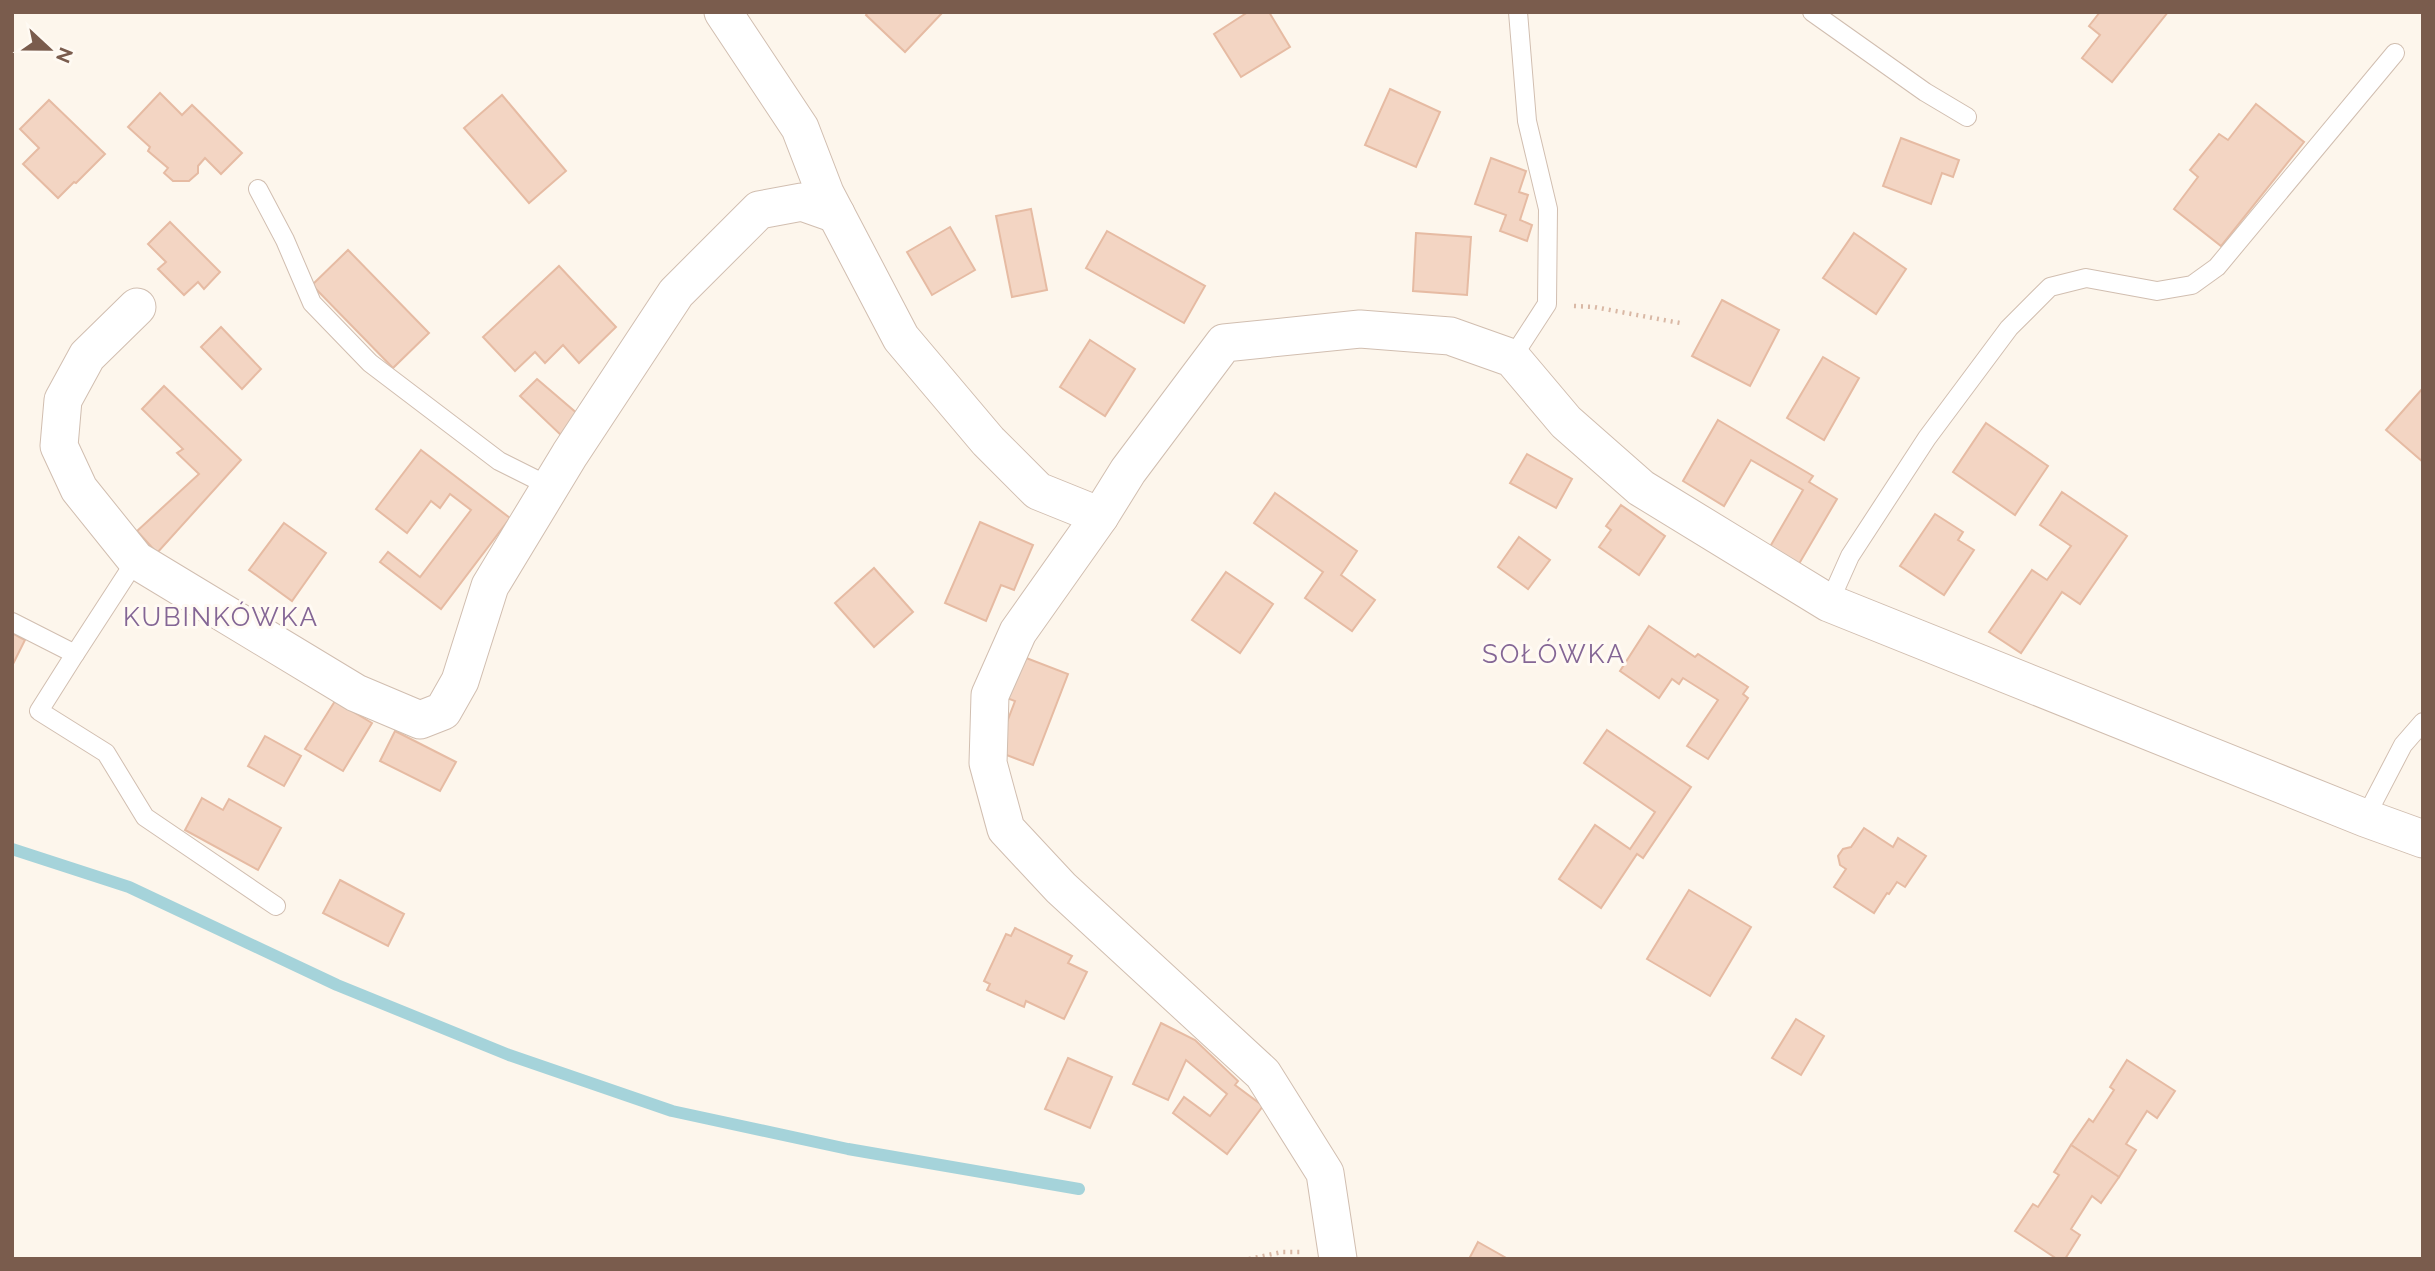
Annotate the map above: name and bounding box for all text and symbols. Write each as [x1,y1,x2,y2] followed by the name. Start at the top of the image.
[14,14,84,84] north arrow
[52,45,78,66] text: N
[123,601,319,632] district label: KUBINKÓWKA
[1482,638,1626,669] district label: SOŁÓWKA

